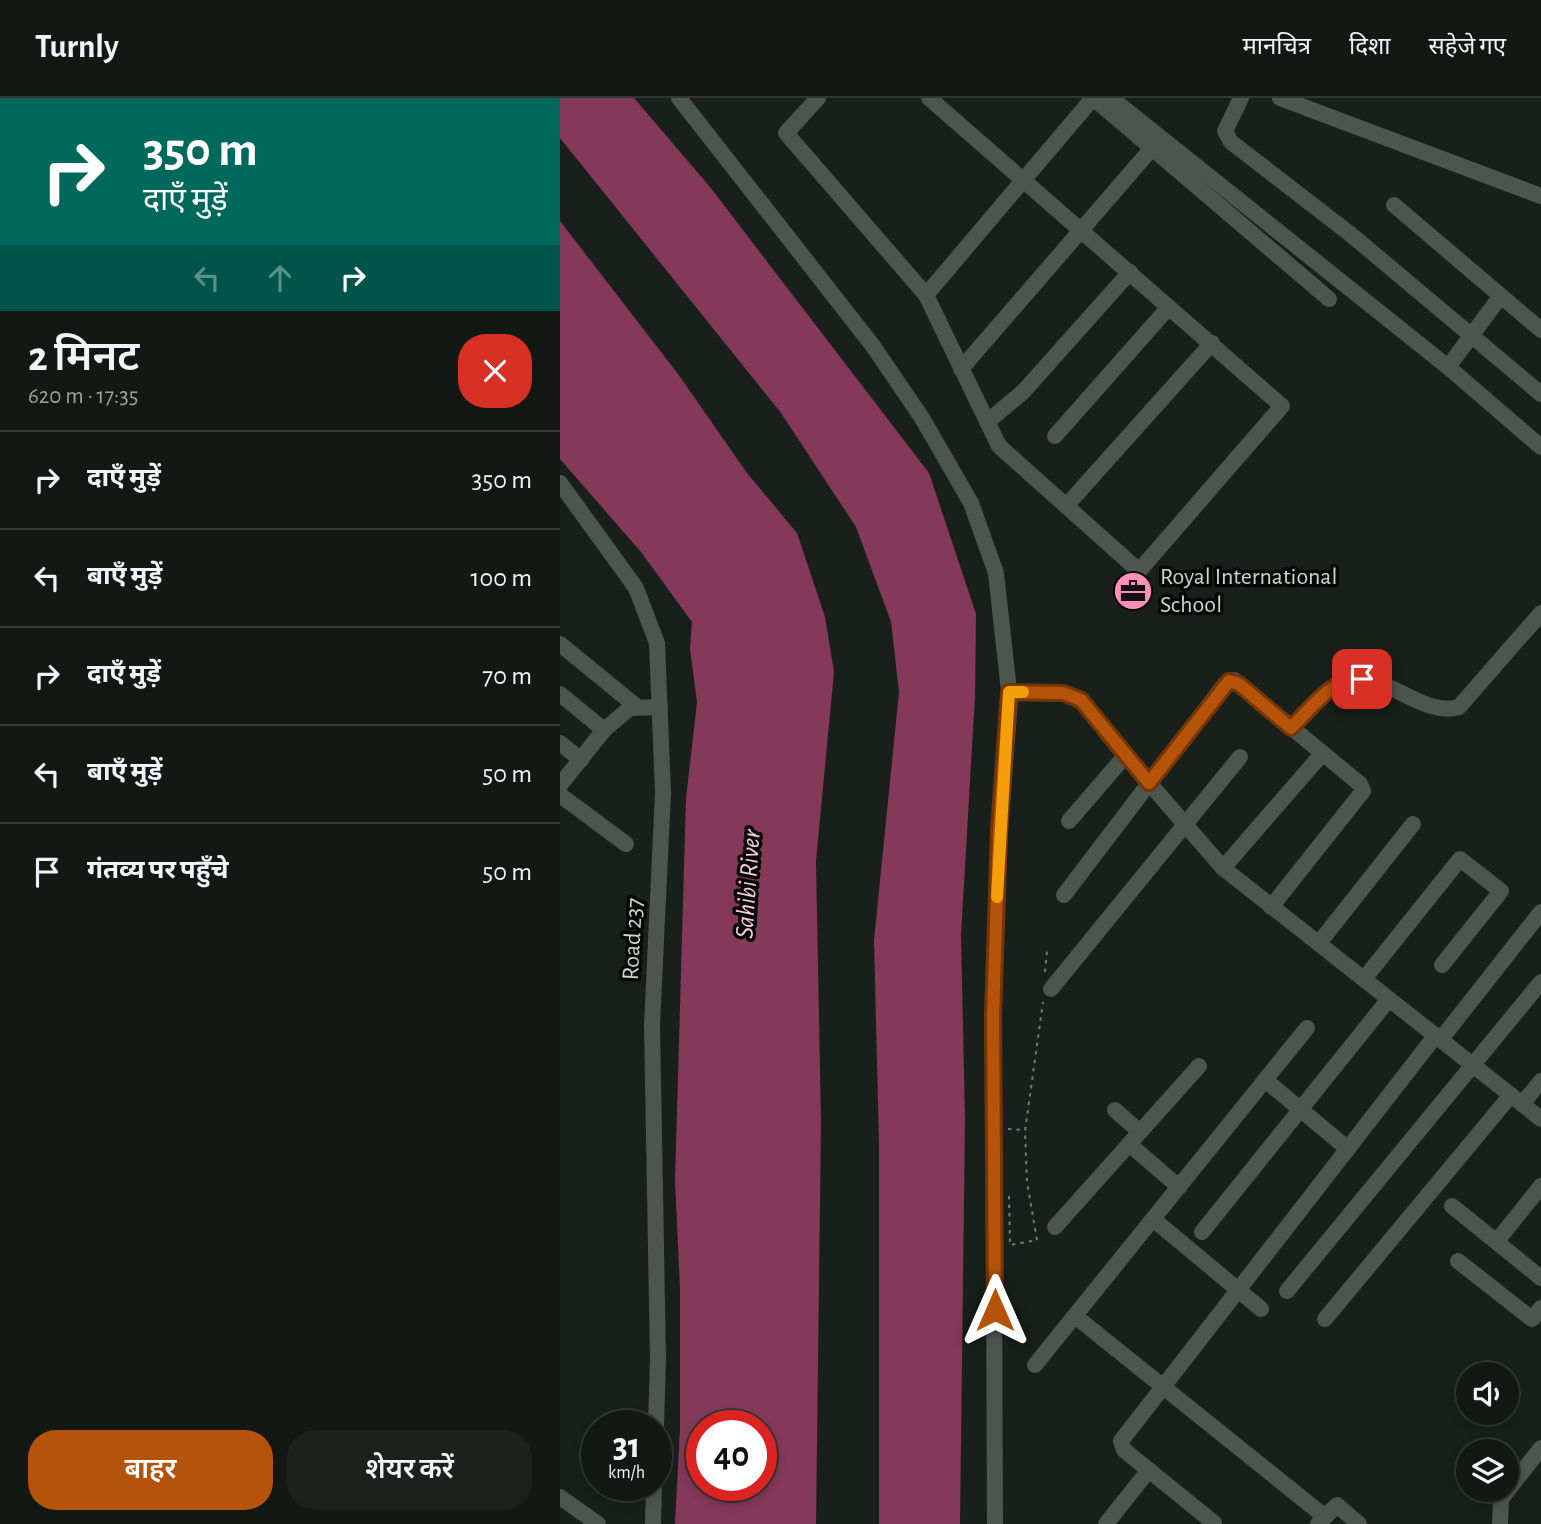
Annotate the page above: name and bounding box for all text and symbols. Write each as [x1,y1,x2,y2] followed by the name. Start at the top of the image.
[35,31,119,64] text: Turnly
[1242,35,1311,59] text: मानचित्र
[1349,35,1390,59] text: दिशा
[1428,35,1506,59] text: सहेजे गए
[28,126,119,217] icon: right
[143,126,258,175] text: 350 m
[143,184,228,216] text: दाएँ मुड़ें
[188,259,226,297] icon: left
[261,259,299,297] icon: ahead
[334,259,372,297] icon: right
[458,334,532,408] button: close
[28,336,139,378] text: 2 मिनट
[28,385,138,408] text: 620 m · 17:35
[28,461,66,499] icon: right
[87,465,161,491] text: दाएँ मुड़ें
[472,467,532,493] text: 350 m
[28,559,66,597] icon: left
[87,563,162,589] text: बाएँ मुड़ें
[471,565,532,591] text: 100 m
[1160,565,1337,617] place label: Royal International School
[1112,570,1154,612] office icon: Royal International School
[1332,649,1392,709] pin
[28,657,66,695] icon: right
[1343,660,1381,698] icon: arrive
[87,661,161,687] text: दाएँ मुड़ें
[482,663,532,689] text: 70 m
[28,755,66,793] icon: left
[87,759,162,785] text: बाएँ मुड़ें
[482,761,532,787] text: 50 m
[731,827,765,939] water label: Sahibi River
[28,853,66,891] icon: arrive
[87,857,229,883] text: गंतव्य पर पहुँचे
[482,859,532,885] text: 50 m
[619,897,647,981] street label: Road 237
[958,1273,1032,1347] position arrow
[1456,1362,1519,1502] map controls
[1456,1362,1519,1425] button: sound
[686,1410,777,1501] speed limit sign: 40
[613,1429,640,1464] text: 31
[28,1430,273,1510] button: बाहर
[287,1430,532,1510] button: शेयर करें
[1456,1439,1519,1502] button: layers
[608,1464,645,1482] text: km/h

